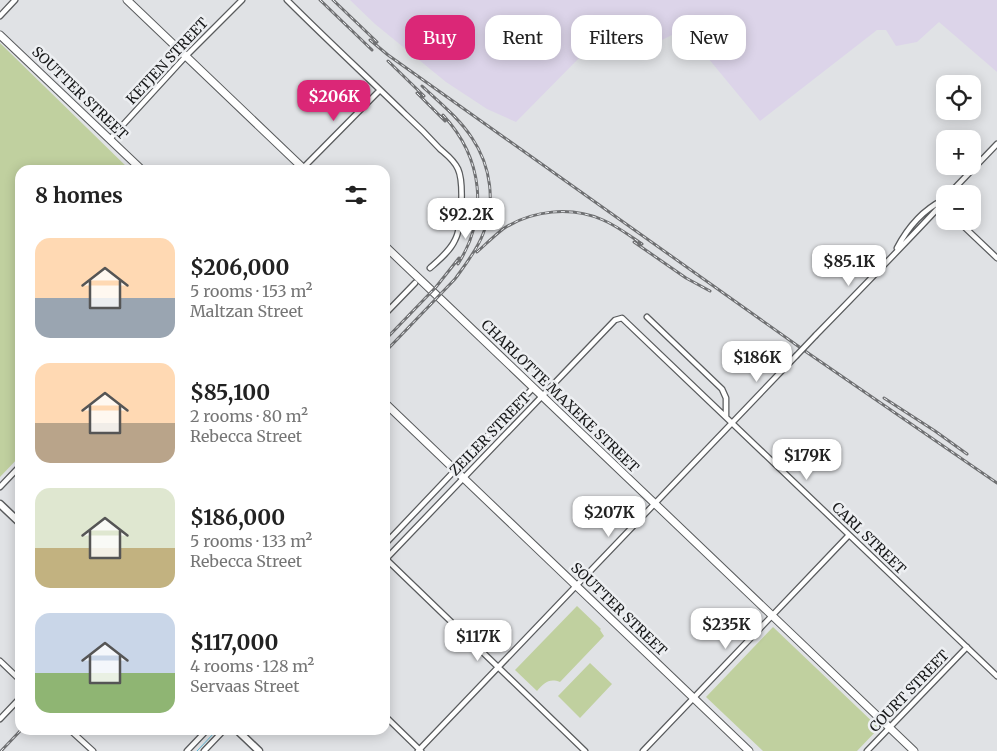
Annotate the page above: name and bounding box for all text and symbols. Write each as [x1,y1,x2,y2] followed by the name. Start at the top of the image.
[122,14,212,108] street label: KETJEN STREET
[405,15,475,60] chip: Buy
[485,15,561,60] chip: Rent
[571,15,662,60] chip: Filters
[672,15,746,60] chip: New
[28,43,132,144] street label: SOUTTER STREET
[936,75,981,230] map controls
[936,75,981,120] button: locate
[299,80,369,122] pin: $206K
[308,86,360,106] text: $206K
[936,130,981,175] button: +
[342,181,370,209] icon: filters
[35,182,123,209] text: 8 homes
[936,185,981,230] button: −
[425,198,507,240] pin: $92.2K
[439,204,493,224] text: $92.2K
[808,244,890,287] pin: $85.1K
[823,251,875,271] text: $85.1K
[190,254,289,281] text: $206,000
[75,258,135,318] icon: home
[190,281,312,301] text: 5 rooms · 153 m²
[190,301,303,321] text: Maltzan Street
[477,316,643,476] street label: CHARLOTTE MAXEKE STREET
[722,340,792,383] pin: $186K
[733,347,781,367] text: $186K
[190,379,270,406] text: $85,100
[75,383,135,443] icon: home
[446,388,534,479] street label: ZEILER STREET
[190,406,308,426] text: 2 rooms · 80 m²
[190,426,302,446] text: Rebecca Street
[772,438,842,481] pin: $179K
[783,445,831,465] text: $179K
[574,496,644,538] pin: $207K
[828,498,910,578] street label: CARL STREET
[584,502,635,522] text: $207K
[190,504,285,531] text: $186,000
[75,508,135,568] icon: home
[190,531,312,551] text: 5 rooms · 133 m²
[190,551,302,571] text: Rebecca Street
[567,559,671,660] street label: SOUTTER STREET
[691,608,761,650] pin: $235K
[702,614,750,634] text: $235K
[443,620,513,662] pin: $117K
[456,626,500,646] text: $117K
[190,629,278,656] text: $117,000
[75,633,135,693] icon: home
[865,646,953,736] street label: COURT STREET
[190,656,314,676] text: 4 rooms · 128 m²
[190,676,299,696] text: Servaas Street

